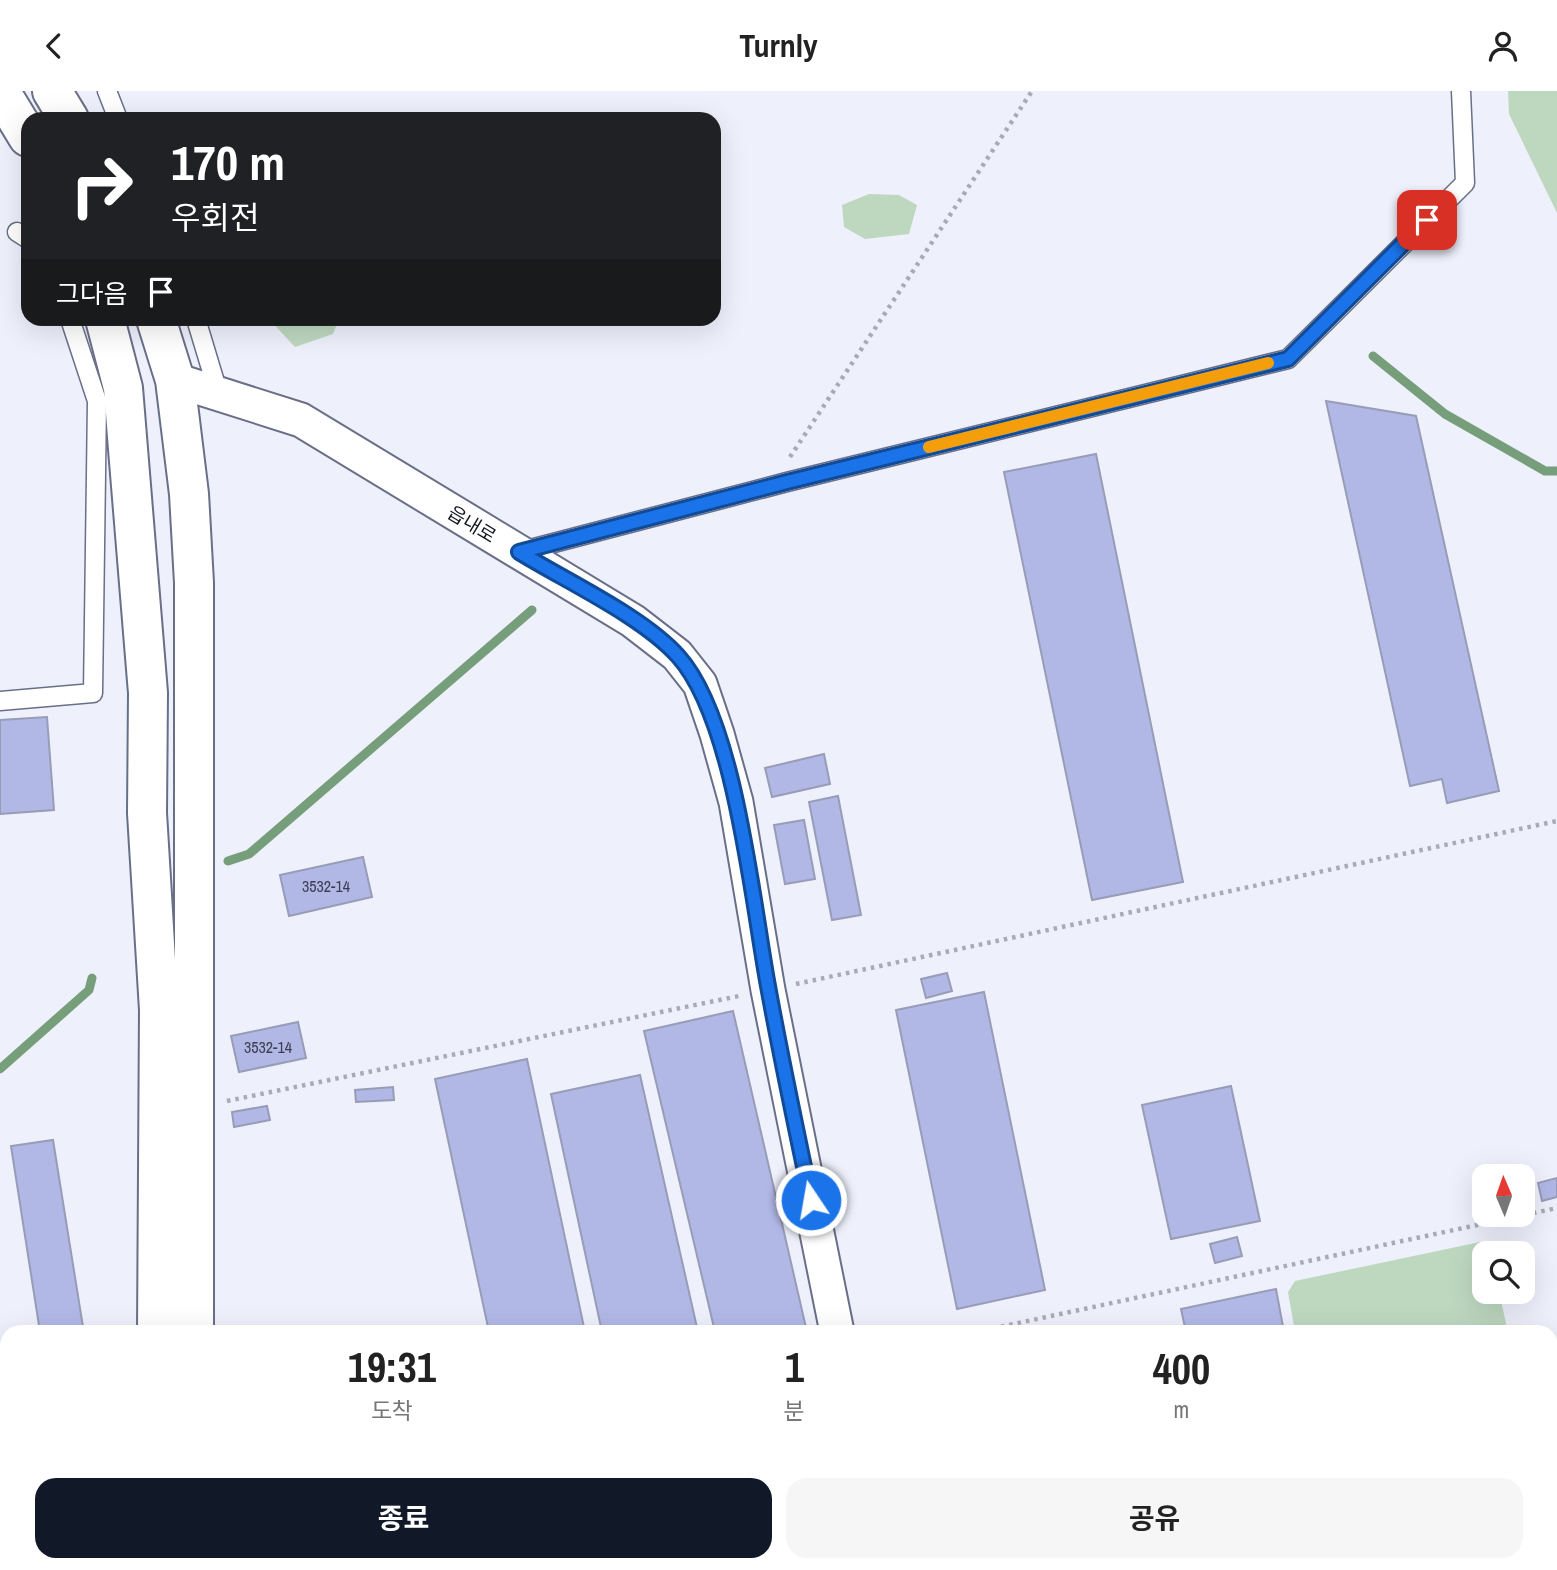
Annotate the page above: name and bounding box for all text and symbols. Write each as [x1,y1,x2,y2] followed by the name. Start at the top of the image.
[739,24,818,67] text: Turnly
[35,27,73,65] icon: back
[1484,27,1522,65] icon: person
[171,129,285,195] text: 170 m
[56,140,147,231] icon: right
[1397,190,1457,250] pin
[171,196,259,239] text: 우회전
[1408,201,1446,239] icon: arrive
[142,273,180,311] icon: arrive
[56,276,128,311] text: 그다음
[443,499,501,549] street label: 읍내로
[302,875,350,897] house number: 3532-14
[244,1036,292,1058] house number: 3532-14
[774,1163,848,1237] position arrow
[1472,1164,1535,1227] north arrow
[1472,1164,1535,1304] map controls
[1472,1241,1535,1304] button: search
[348,1339,436,1395] text: 19:31
[785,1339,804,1395] text: 1
[1153,1341,1210,1397] text: 400
[1174,1394,1189,1425] text: m
[371,1395,413,1426] text: 도착
[784,1395,805,1426] text: 분
[35,1478,772,1558] button: 종료
[786,1478,1523,1558] button: 공유

